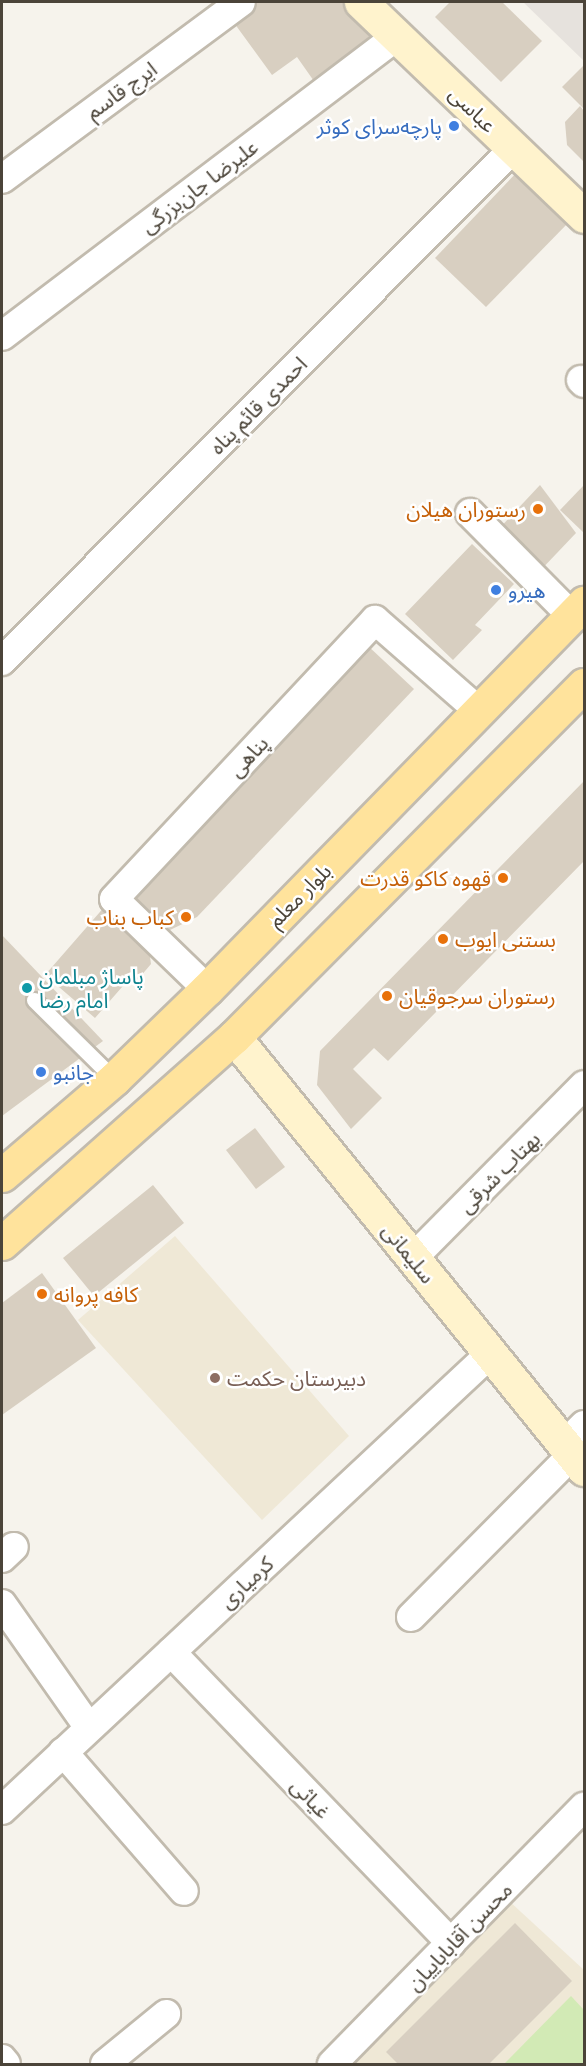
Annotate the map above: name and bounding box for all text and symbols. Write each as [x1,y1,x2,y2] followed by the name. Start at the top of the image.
[81,56,161,124] street label: ایرج قاسم
[444,81,502,137] street label: عباسی
[317,113,442,139] place label: پارچه‌سرای کوثر
[447,119,461,133] marker: پارچه‌سرای کوثر
[135,134,263,238] street label: علیرضا جان‌بزرگی
[204,351,312,459] street label: احمدی قائم پناه
[406,496,526,522] place label: رستوران هیلان
[531,502,545,516] marker: رستوران هیلان
[508,577,546,603] place label: هیرو
[489,583,503,597] marker: هیرو
[223,730,273,782] street label: پناهی
[262,858,336,932] street label: بلوار معلم
[360,865,491,891] place label: قهوه کاکو قدرت
[496,871,510,885] marker: قهوه کاکو قدرت
[86,904,174,930] place label: کباب بناب
[179,910,193,924] marker: کباب بناب
[455,926,556,952] place label: بستنی ایوب
[436,932,450,946] marker: بستنی ایوب
[39,963,144,1013] place label: پاساژ مبلمان امام رضا
[20,981,34,995] marker: پاساژ مبلمان امام رضا
[399,983,556,1009] place label: رستوران سرجوقیان
[380,989,394,1003] marker: رستوران سرجوقیان
[53,1059,94,1085] place label: جانبو
[34,1065,48,1079] marker: جانبو
[453,1126,545,1218] street label: بهتاب شرقی
[377,1218,441,1288] street label: سلیمانی
[54,1281,138,1307] place label: کافه پروانه
[35,1287,49,1301] marker: کافه پروانه
[227,1365,366,1391] place label: دبیرستان حکمت
[208,1371,222,1385] marker: دبیرستان حکمت
[214,1551,278,1613] street label: کرمیاری
[286,1773,336,1823] street label: غیاثی
[401,1876,517,1996] street label: محسن آقاباباییان

